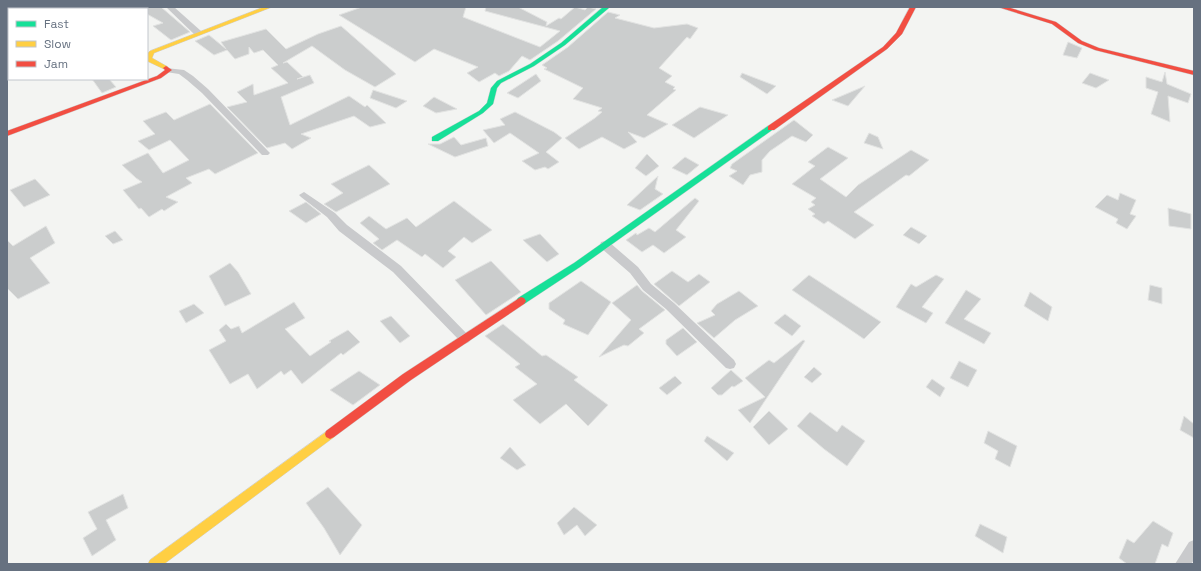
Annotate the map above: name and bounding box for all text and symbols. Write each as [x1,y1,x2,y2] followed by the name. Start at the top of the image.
[8,8,148,80] legend
[44,16,69,32] text: Fast
[44,36,71,52] text: Slow
[44,56,68,72] text: Jam

